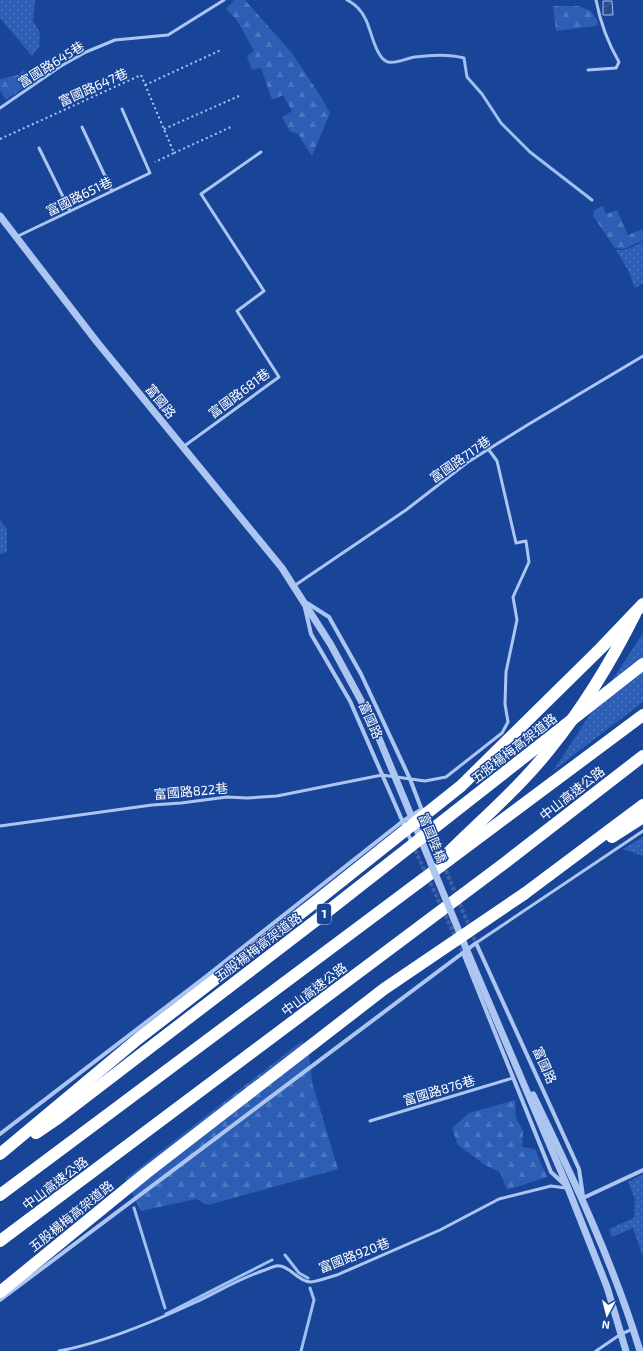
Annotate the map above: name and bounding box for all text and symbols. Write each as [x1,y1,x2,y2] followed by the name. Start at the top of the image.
[15,38,87,90] street label: 富國路645巷
[56,65,130,109] street label: 富國路647巷
[43,173,115,219] street label: 富國路651巷
[205,365,273,421] street label: 富國路681巷
[143,381,179,421] street label: 富國路
[427,432,493,486] street label: 富國路717巷
[356,699,386,741] street label: 富國路
[468,710,560,786] street label: 五股楊梅高架道路
[536,763,608,823] street label: 中山高速公路
[153,780,229,802] street label: 富國路822巷
[416,811,450,865] street label: 富國陸橋
[317,904,331,924] road number: 1
[212,909,304,985] street label: 五股楊梅高架道路
[278,959,350,1019] street label: 中山高速公路
[530,1044,560,1086] street label: 富國路
[401,1072,477,1108] street label: 富國路876巷
[19,1153,91,1213] street label: 中山高速公路
[26,1177,116,1255] street label: 五股楊梅高架道路
[316,1234,392,1276] street label: 富國路920巷
[587,1295,627,1335] north arrow
[601,1318,610,1332] text: N

